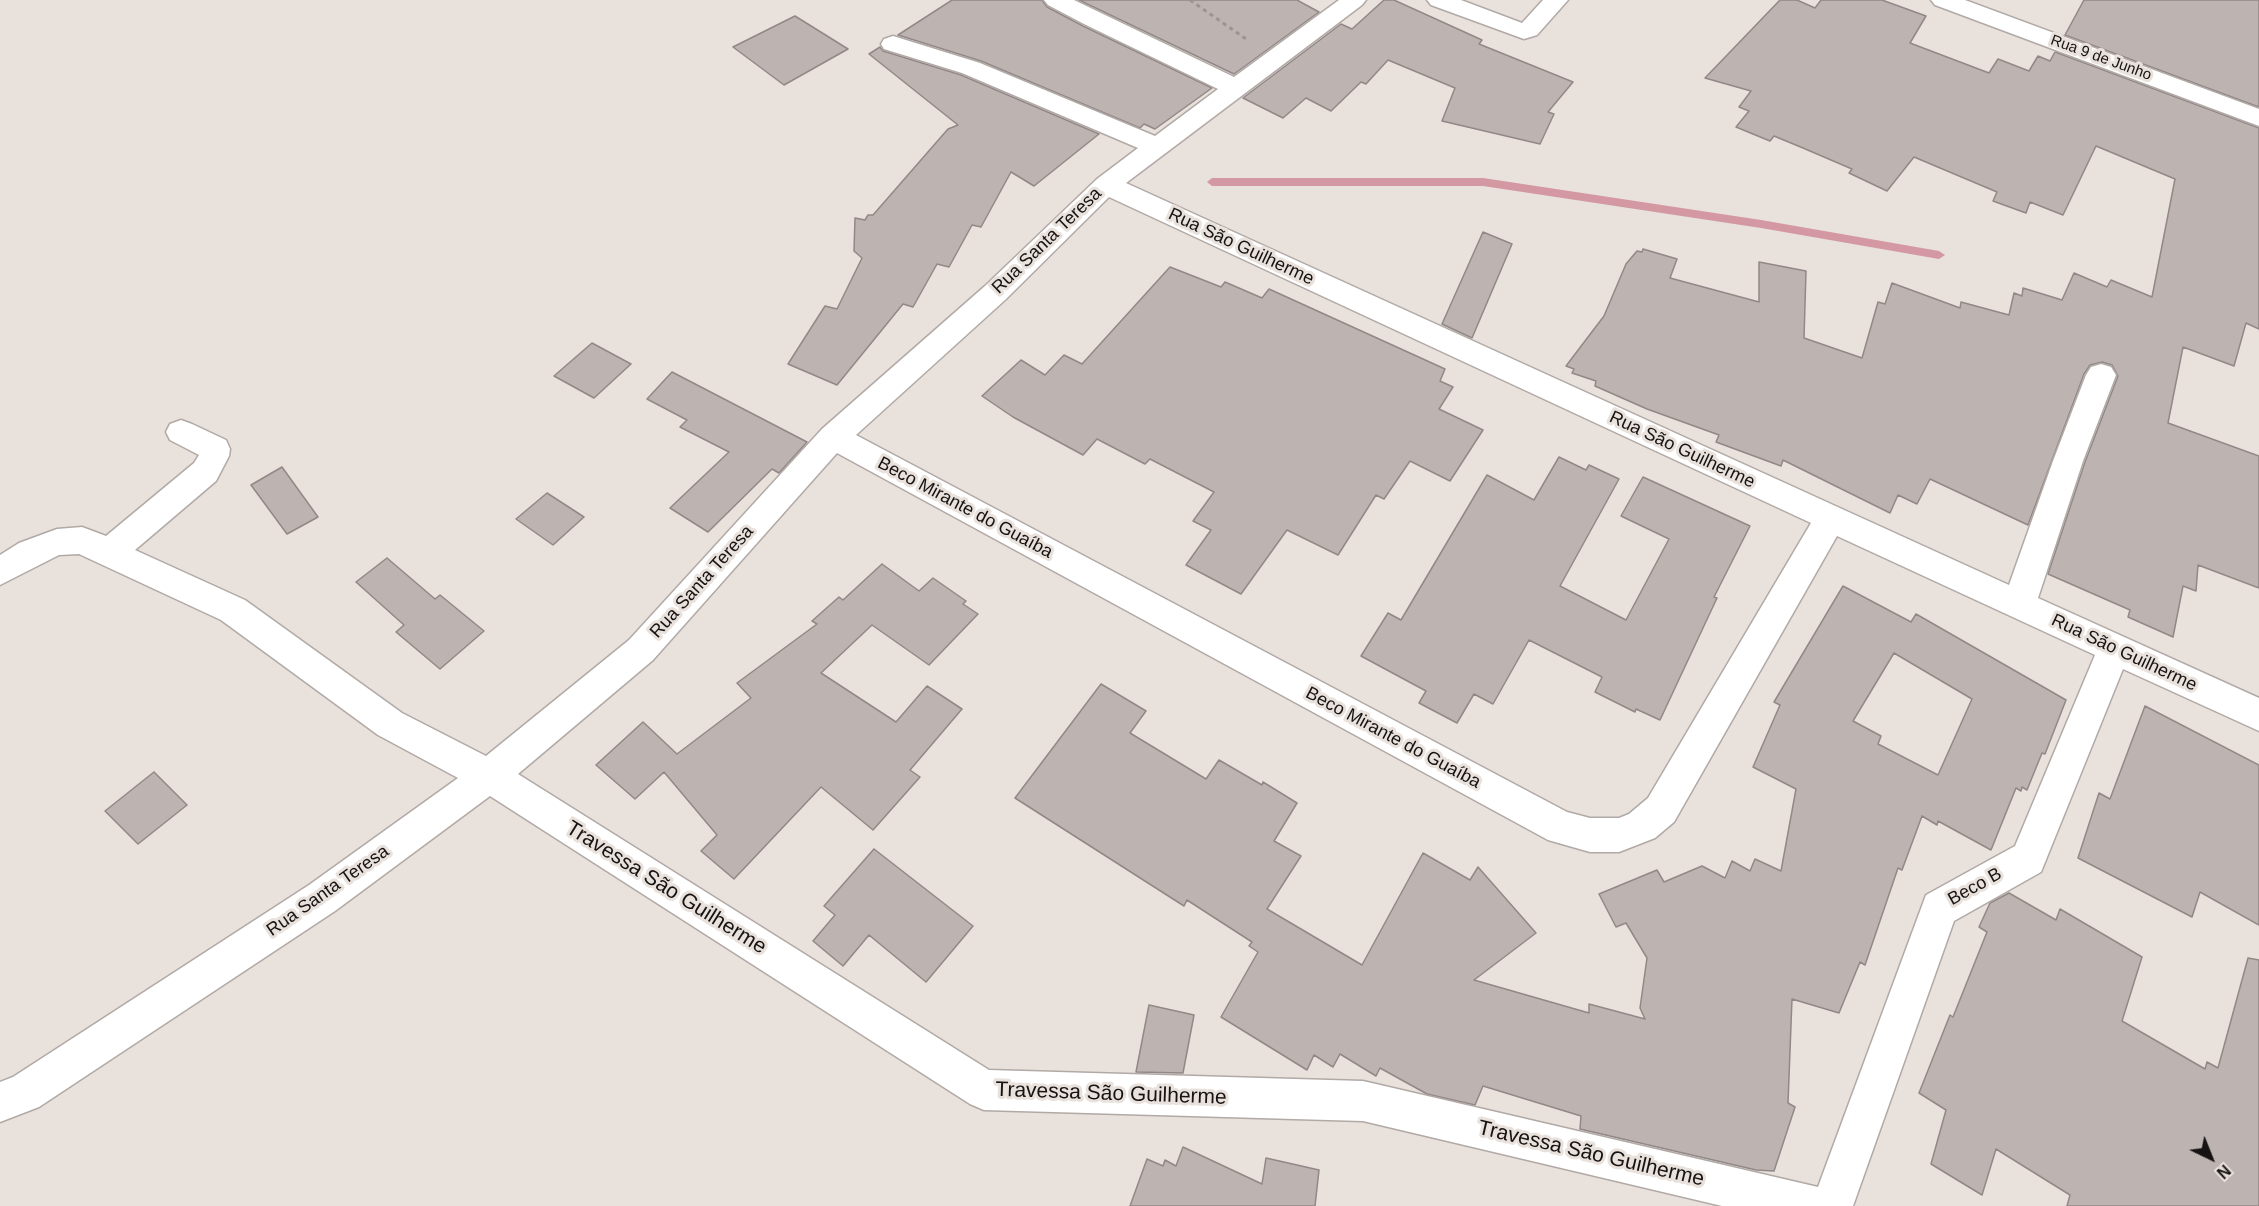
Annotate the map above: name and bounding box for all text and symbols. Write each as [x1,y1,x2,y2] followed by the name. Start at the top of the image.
[2048,31,2154,85] street label: Rua 9 de Junho
[988,183,1106,299] street label: Rua Santa Teresa
[1165,204,1317,290] street label: Rua São Guilherme
[1606,407,1758,493] street label: Rua São Guilherme
[874,453,1056,563] street label: Beco Mirante do Guaíba
[646,521,758,643] street label: Rua Santa Teresa
[2048,610,2200,696] street label: Rua São Guilherme
[1302,683,1484,793] street label: Beco Mirante do Guaíba
[561,816,771,960] street label: Travessa São Guilherme
[263,841,393,941] street label: Rua Santa Teresa
[1944,863,2006,911] street label: Beco B
[995,1077,1227,1111] street label: Travessa São Guilherme
[1475,1116,1707,1192] street label: Travessa São Guilherme
[2181,1128,2241,1188] north arrow
[2214,1161,2234,1182] text: N

